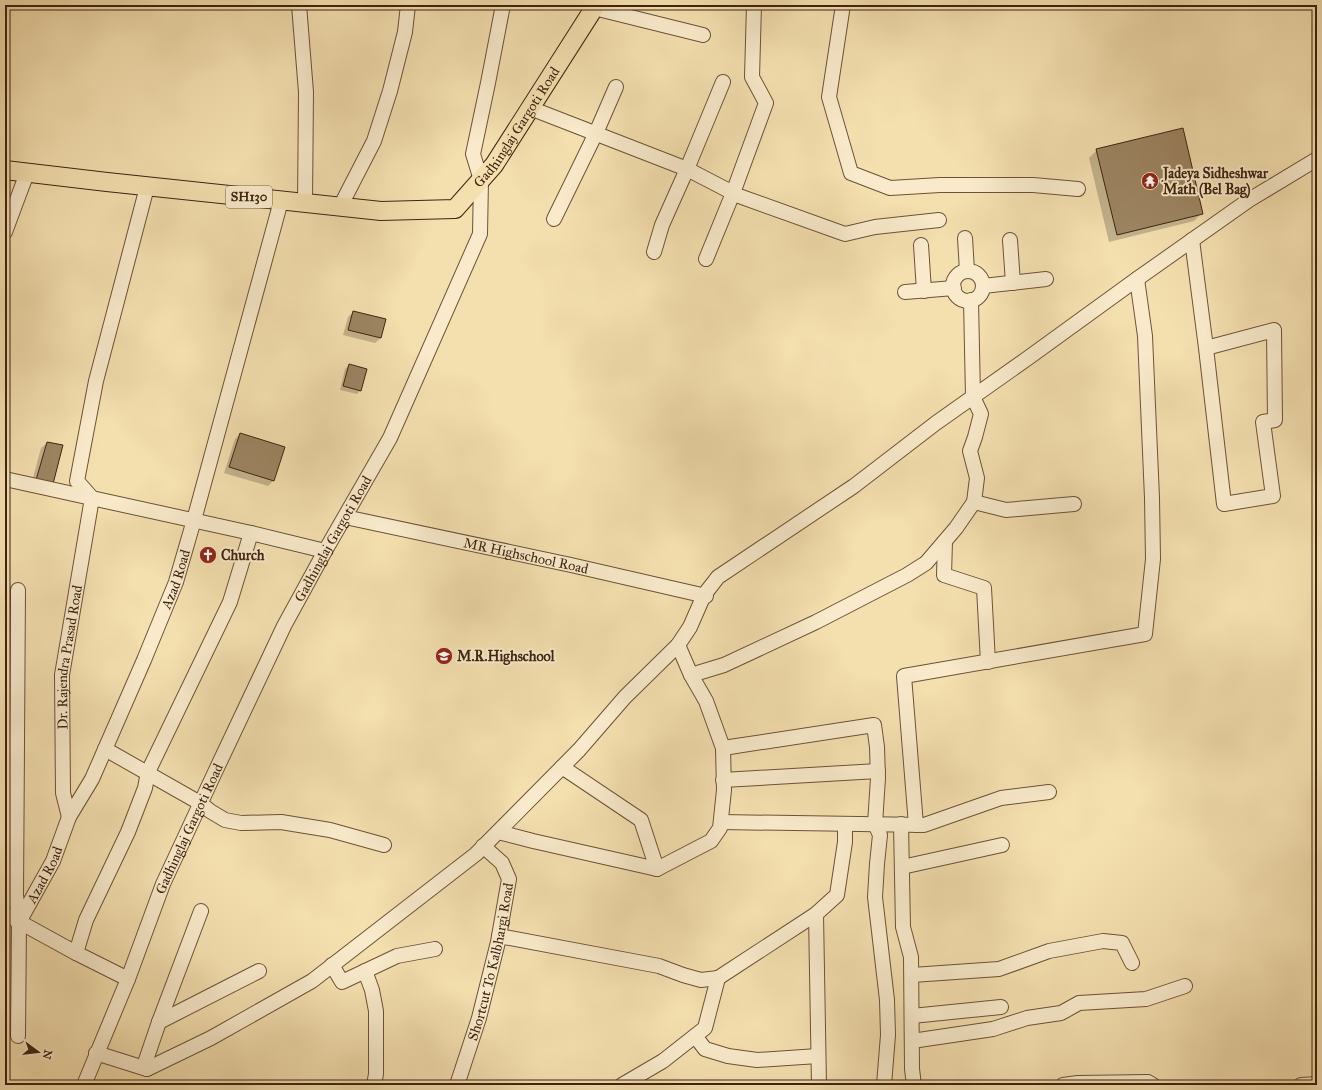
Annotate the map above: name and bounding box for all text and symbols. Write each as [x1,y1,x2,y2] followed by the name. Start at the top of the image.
[470,64,563,191] street label: Gadhinglaj Gargoti Road
[1161,165,1269,199] place label: Jadeya Sidheshwar Math (Bel Bag)
[1140,171,1160,191] temple icon: Jadeya Sidheshwar Math (Bel Bag)
[226,186,272,208] road number: SH130
[290,473,375,605] street label: Gadhinglaj Gargoti Road
[462,534,590,577] street label: MR Highschool Road
[198,545,218,565] church icon: Church
[221,547,265,564] place label: Church
[157,548,193,612] street label: Azad Road
[53,584,86,730] street label: Dr. Rajendra Prasad Road
[434,646,454,666] school or university icon: M.R.Highschool
[457,648,556,666] place label: M.R.Highschool
[152,761,226,896] street label: Gadhinglaj Gargoti Road
[22,844,66,907] street label: Azad Road
[464,881,517,1043] street label: Shortcut To Kalbhargi Road
[18,1032,58,1072] north arrow
[40,1048,55,1061] text: N

